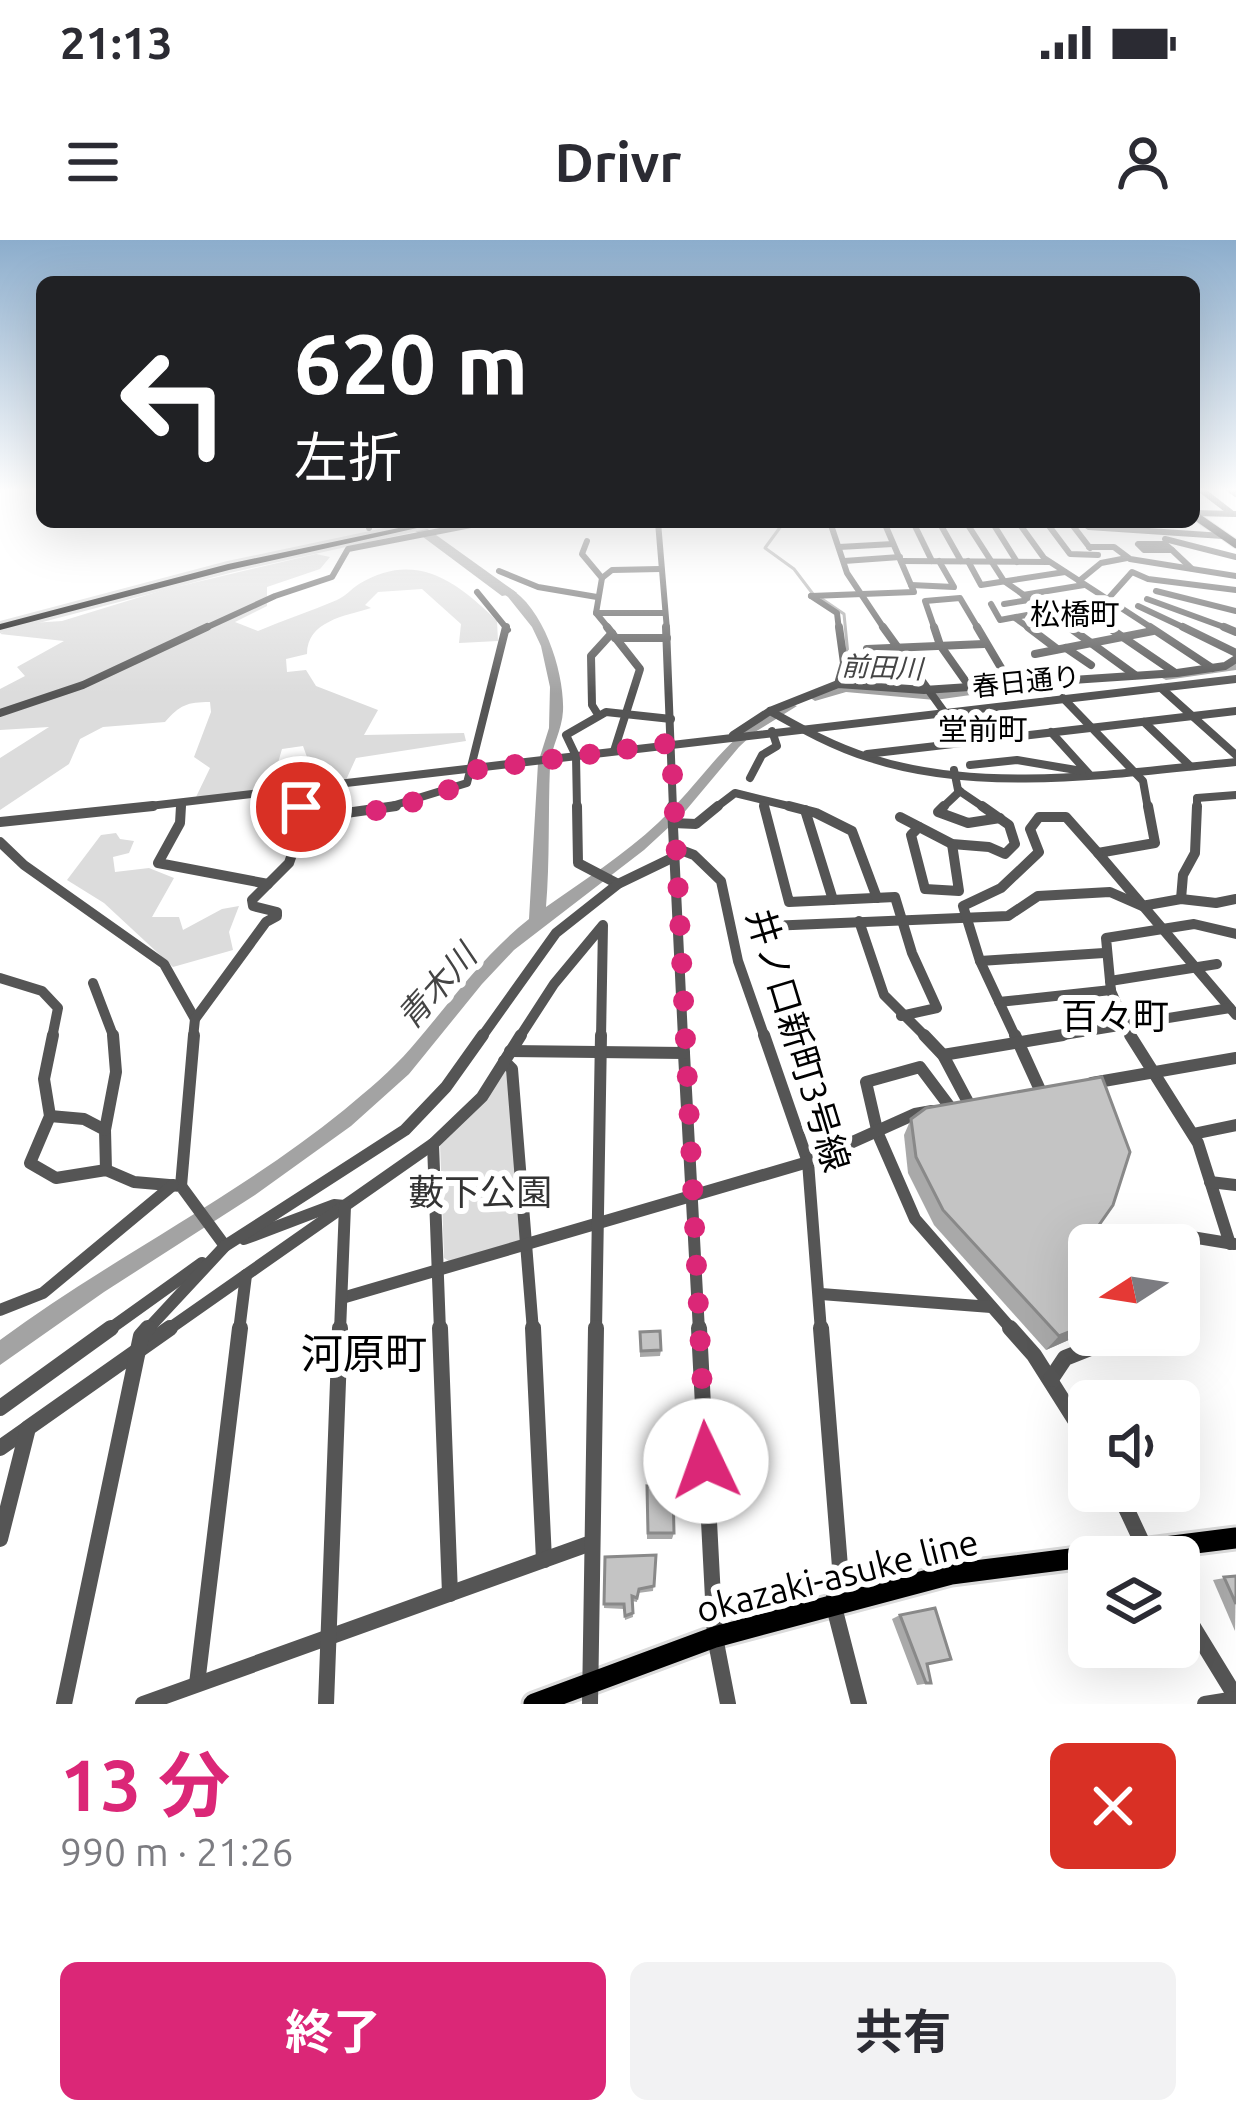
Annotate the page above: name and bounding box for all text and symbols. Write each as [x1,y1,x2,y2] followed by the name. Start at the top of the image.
[60,17,173,68] text: 21:13
[60,129,126,195] icon: menu
[1110,129,1176,195] icon: person
[555,132,681,192] text: Drivr
[294,316,528,410] text: 620 m
[96,324,252,480] icon: left
[294,427,402,487] text: 左折
[1030,597,1120,631] district label: 松橋町
[841,651,926,684] water label: 前田川
[971,660,1081,702] street label: 春日通り
[938,712,1028,746] district label: 堂前町
[250,756,352,858] pin
[268,774,334,840] icon: arrive
[740,904,858,1176] street label: 井ノ口新町3号線
[389,935,485,1035] water label: 青木川
[1061,995,1169,1036] district label: 百々町
[408,1171,552,1212] park label: 藪下公園
[1068,1224,1200,1356] north arrow
[1068,1224,1200,1668] map controls
[301,1330,427,1377] district label: 河原町
[1068,1380,1200,1512] button: sound
[643,1398,769,1524] position arrow
[692,1520,982,1630] street label: okazaki-asuke line
[1068,1536,1200,1668] button: layers
[1050,1743,1176,1869] button: close
[60,1744,230,1825] text: 13 分
[60,1830,294,1873] text: 990 m · 21:26
[60,1962,606,2100] button: 終了
[630,1962,1176,2100] button: 共有

